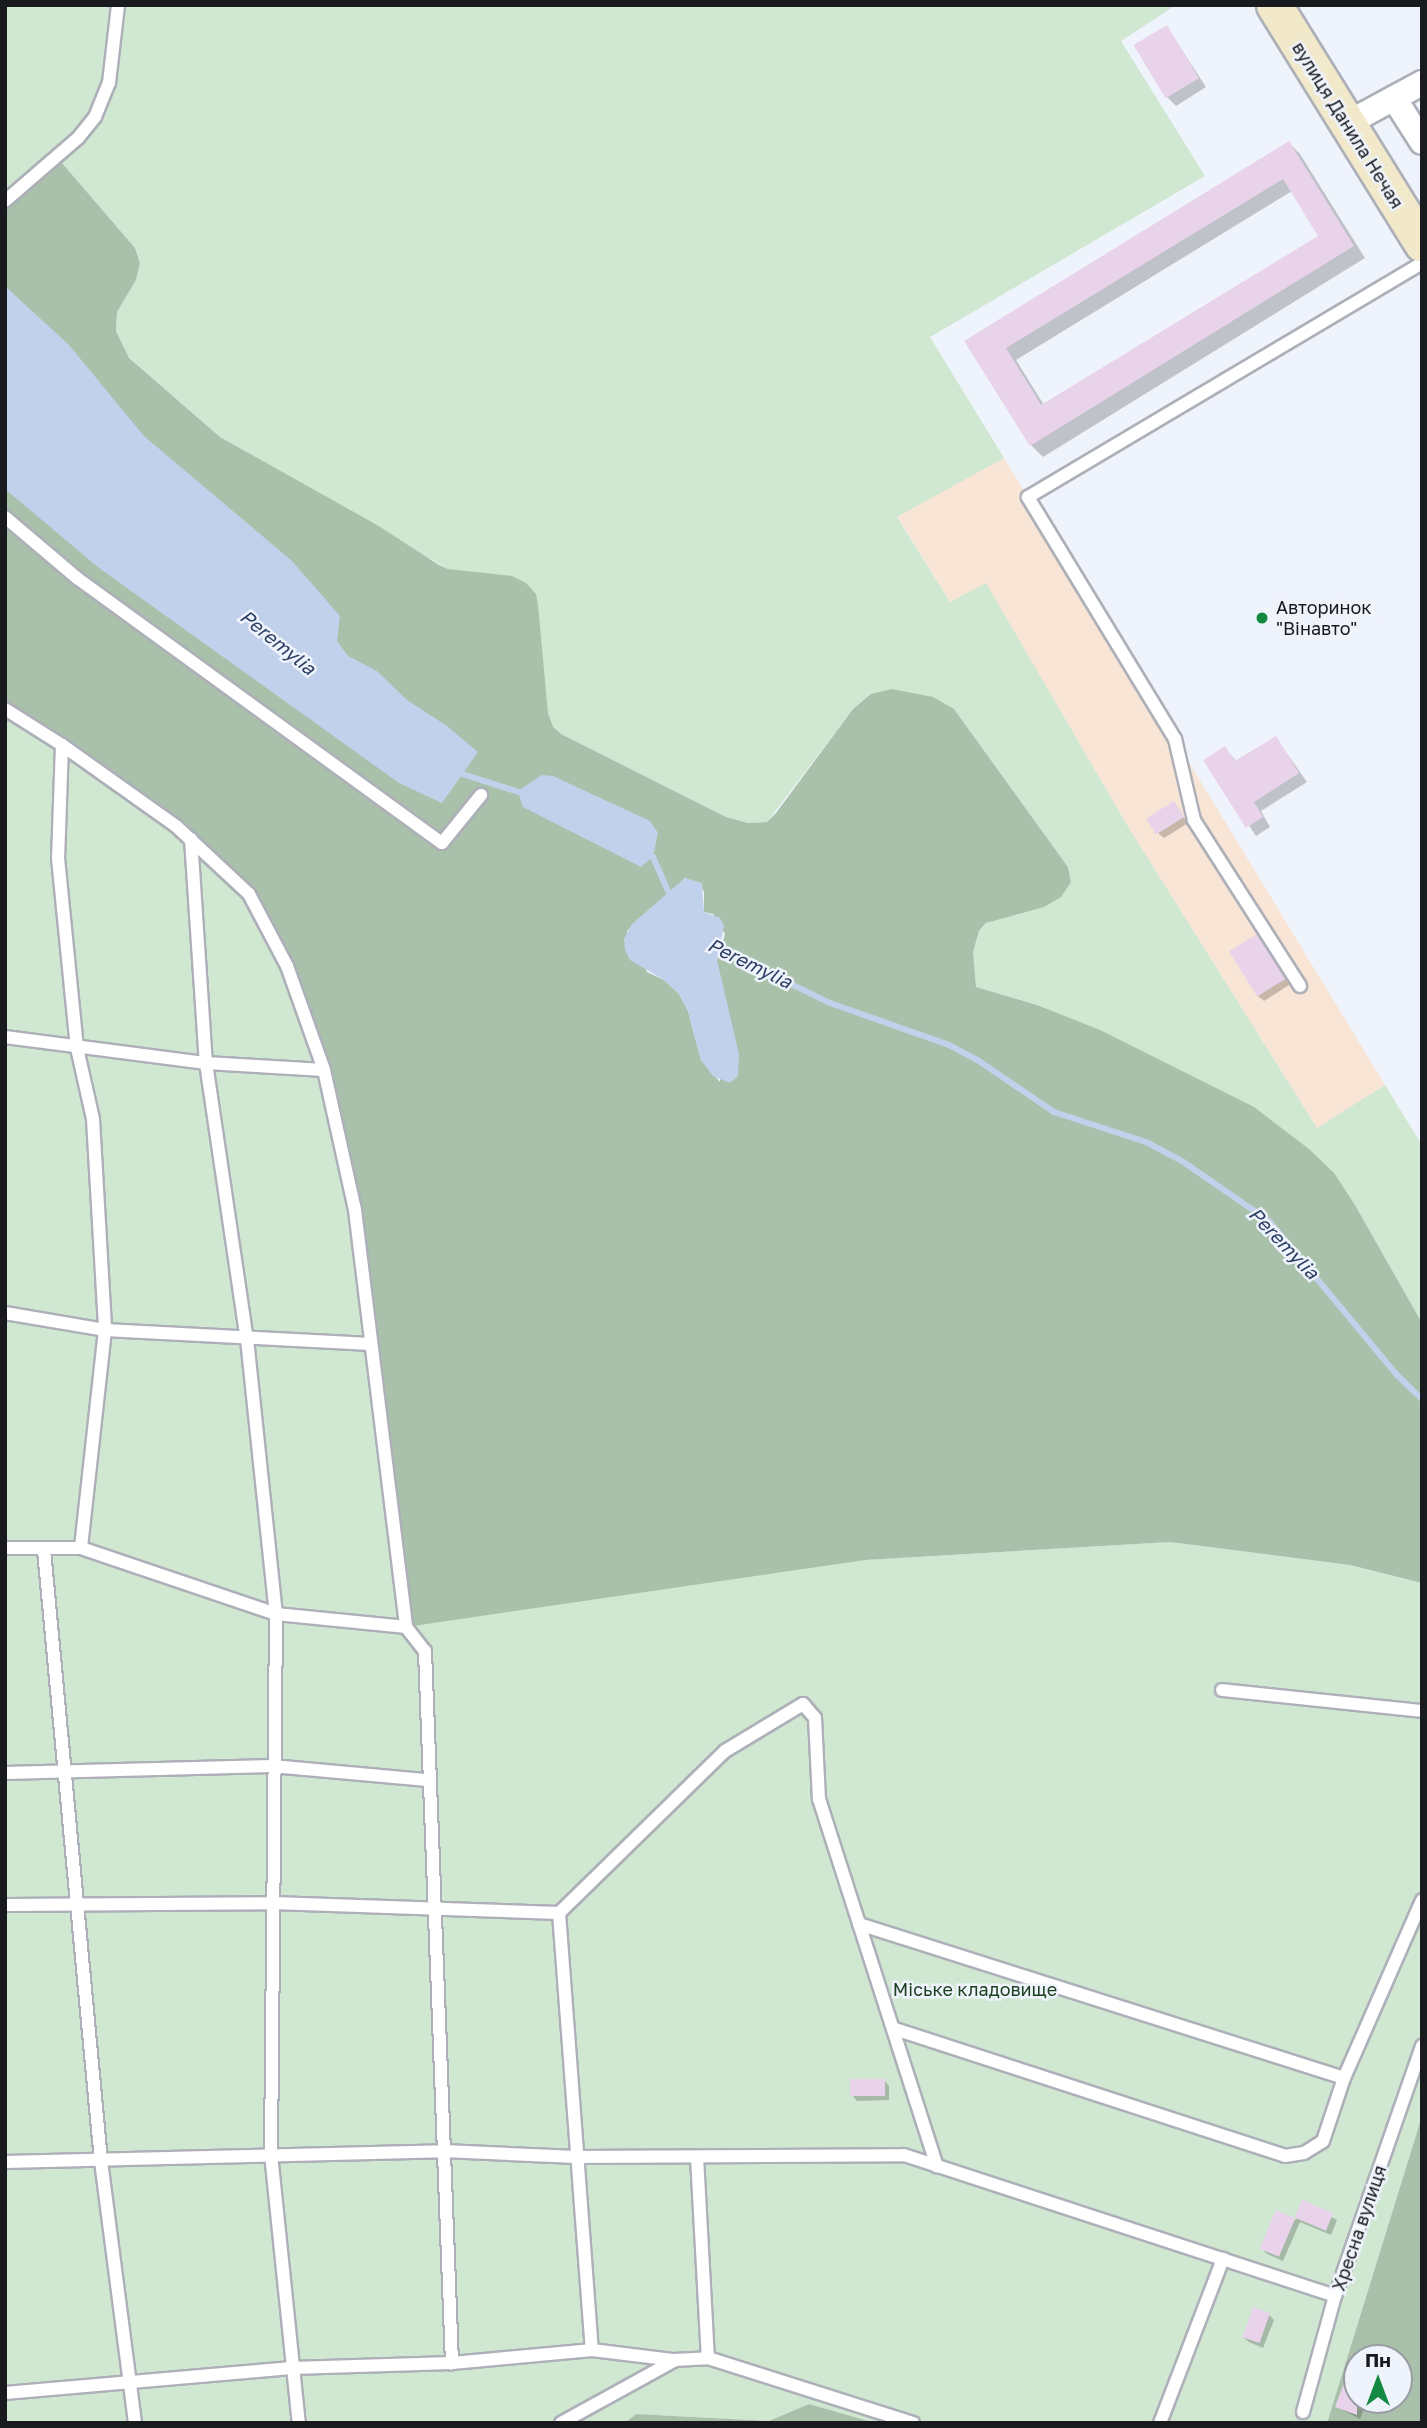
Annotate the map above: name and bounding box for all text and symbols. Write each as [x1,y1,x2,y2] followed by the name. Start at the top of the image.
[1288,38,1408,212] street label: вулиця Данила Нечая
[1276,597,1372,640] place label: Авторинок "Вінавто"
[236,605,320,679] water label: Peremylia
[1254,610,1270,626] marker: Авторинок "Вінавто"
[704,933,796,993] water label: Peremylia
[1244,1203,1324,1283] water label: Peremylia
[893,1978,1057,2000] park label: Міське кладовище
[1327,2162,1391,2294] street label: Хресна вулиця
[1343,2344,1413,2414] north arrow
[1365,2348,1391,2371] text: Пн

